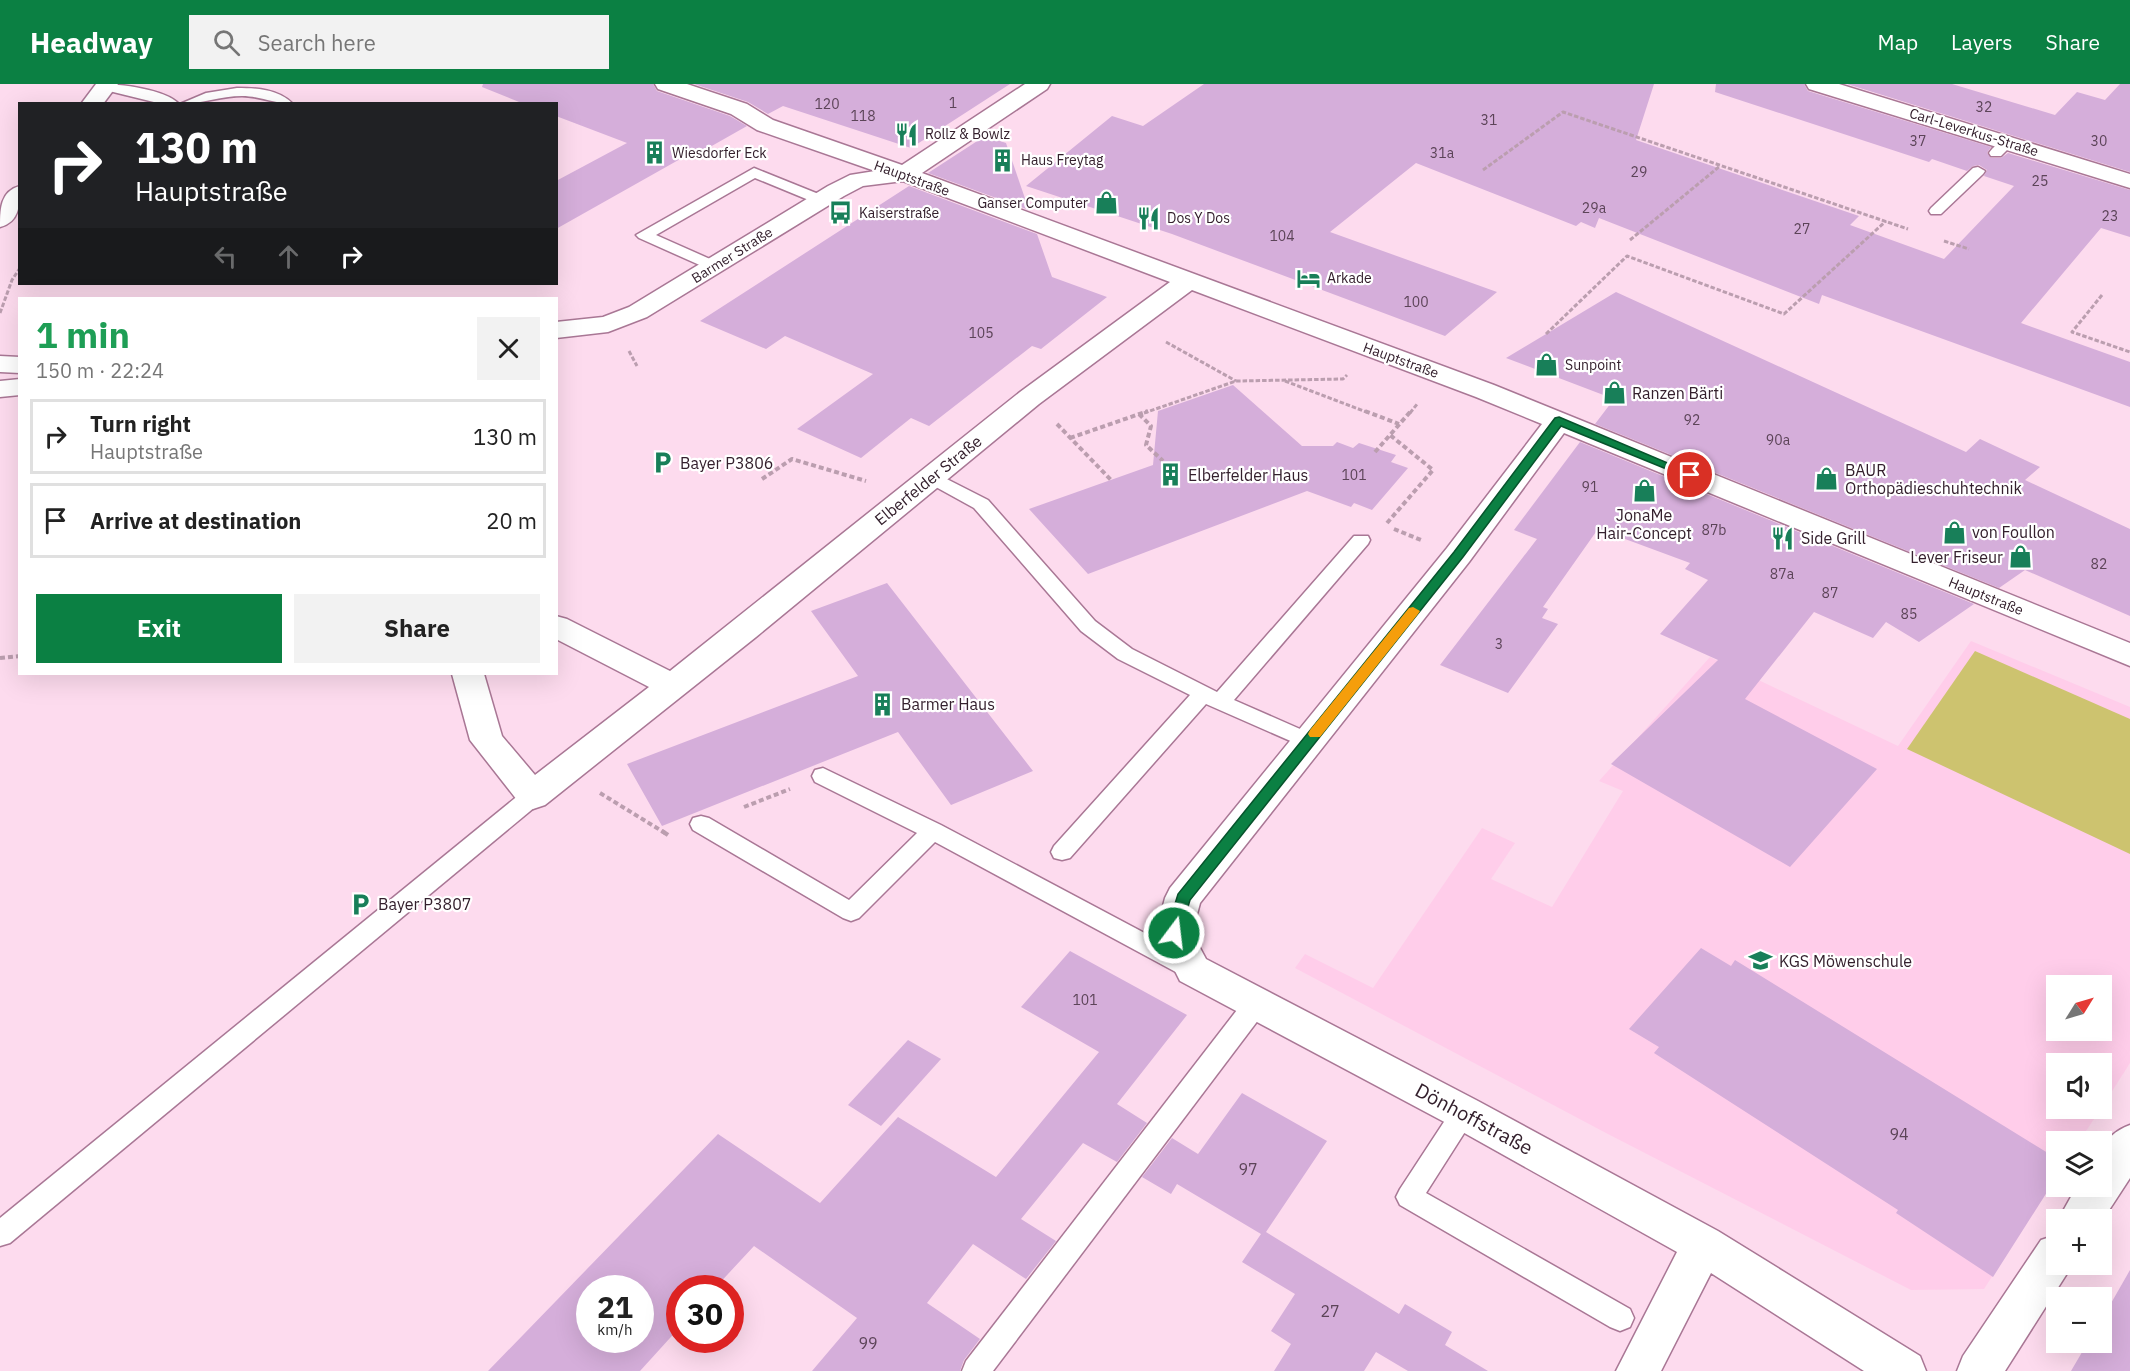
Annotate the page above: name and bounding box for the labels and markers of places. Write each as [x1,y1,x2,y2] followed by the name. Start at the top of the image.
[894,121,920,147] restaurant icon: Rollz & Bowlz
[925,125,1010,143] place label: Rollz & Bowlz
[641,140,667,166] building icon: Wiesdorfer Eck
[672,144,767,162] place label: Wiesdorfer Eck
[990,147,1016,173] building icon: Haus Freytag
[1021,151,1104,169] place label: Haus Freytag
[1093,190,1119,216] shop icon: Ganser Computer
[977,194,1088,212] place label: Ganser Computer
[828,200,854,226] bus stop icon: Kaiserstraße
[859,204,939,222] place label: Kaiserstraße
[1136,205,1162,231] restaurant icon: Dos Y Dos
[1167,209,1230,227] place label: Dos Y Dos
[1296,265,1322,291] hotel icon: Arkade
[1327,269,1372,287] place label: Arkade
[1534,352,1560,378] shop icon: Sunpoint
[1565,356,1621,374] place label: Sunpoint
[1601,380,1627,406] shop icon: Ranzen Bärti
[1632,383,1723,403] place label: Ranzen Bärti
[1664,449,1715,500] pin
[649,450,675,476] parking icon: Bayer P3806
[680,453,773,473] place label: Bayer P3806
[1845,460,2022,498] place label: BAUR Orthopädieschuhtechnik
[1157,462,1183,488] building icon: Elberfelder Haus
[1188,465,1308,485] place label: Elberfelder Haus
[1814,466,1840,492] shop icon: BAUR Orthopädieschuhtechnik
[1631,477,1657,503] shop icon: JonaMe Hair-Concept
[1596,505,1692,543] place label: JonaMe Hair-Concept
[1941,519,1967,545] shop icon: von Foullon
[1972,522,2055,542] place label: von Foullon
[1770,525,1796,551] restaurant icon: Side Grill
[1801,528,1866,548] place label: Side Grill
[2008,544,2034,570] shop icon: Lever Friseur
[1910,547,2003,567] place label: Lever Friseur
[870,691,896,717] building icon: Barmer Haus
[901,694,995,714] place label: Barmer Haus
[347,891,373,917] parking icon: Bayer P3807
[378,894,471,914] place label: Bayer P3807
[1748,948,1774,974] school or university icon: KGS Möwenschule
[1779,951,1912,971] place label: KGS Möwenschule

